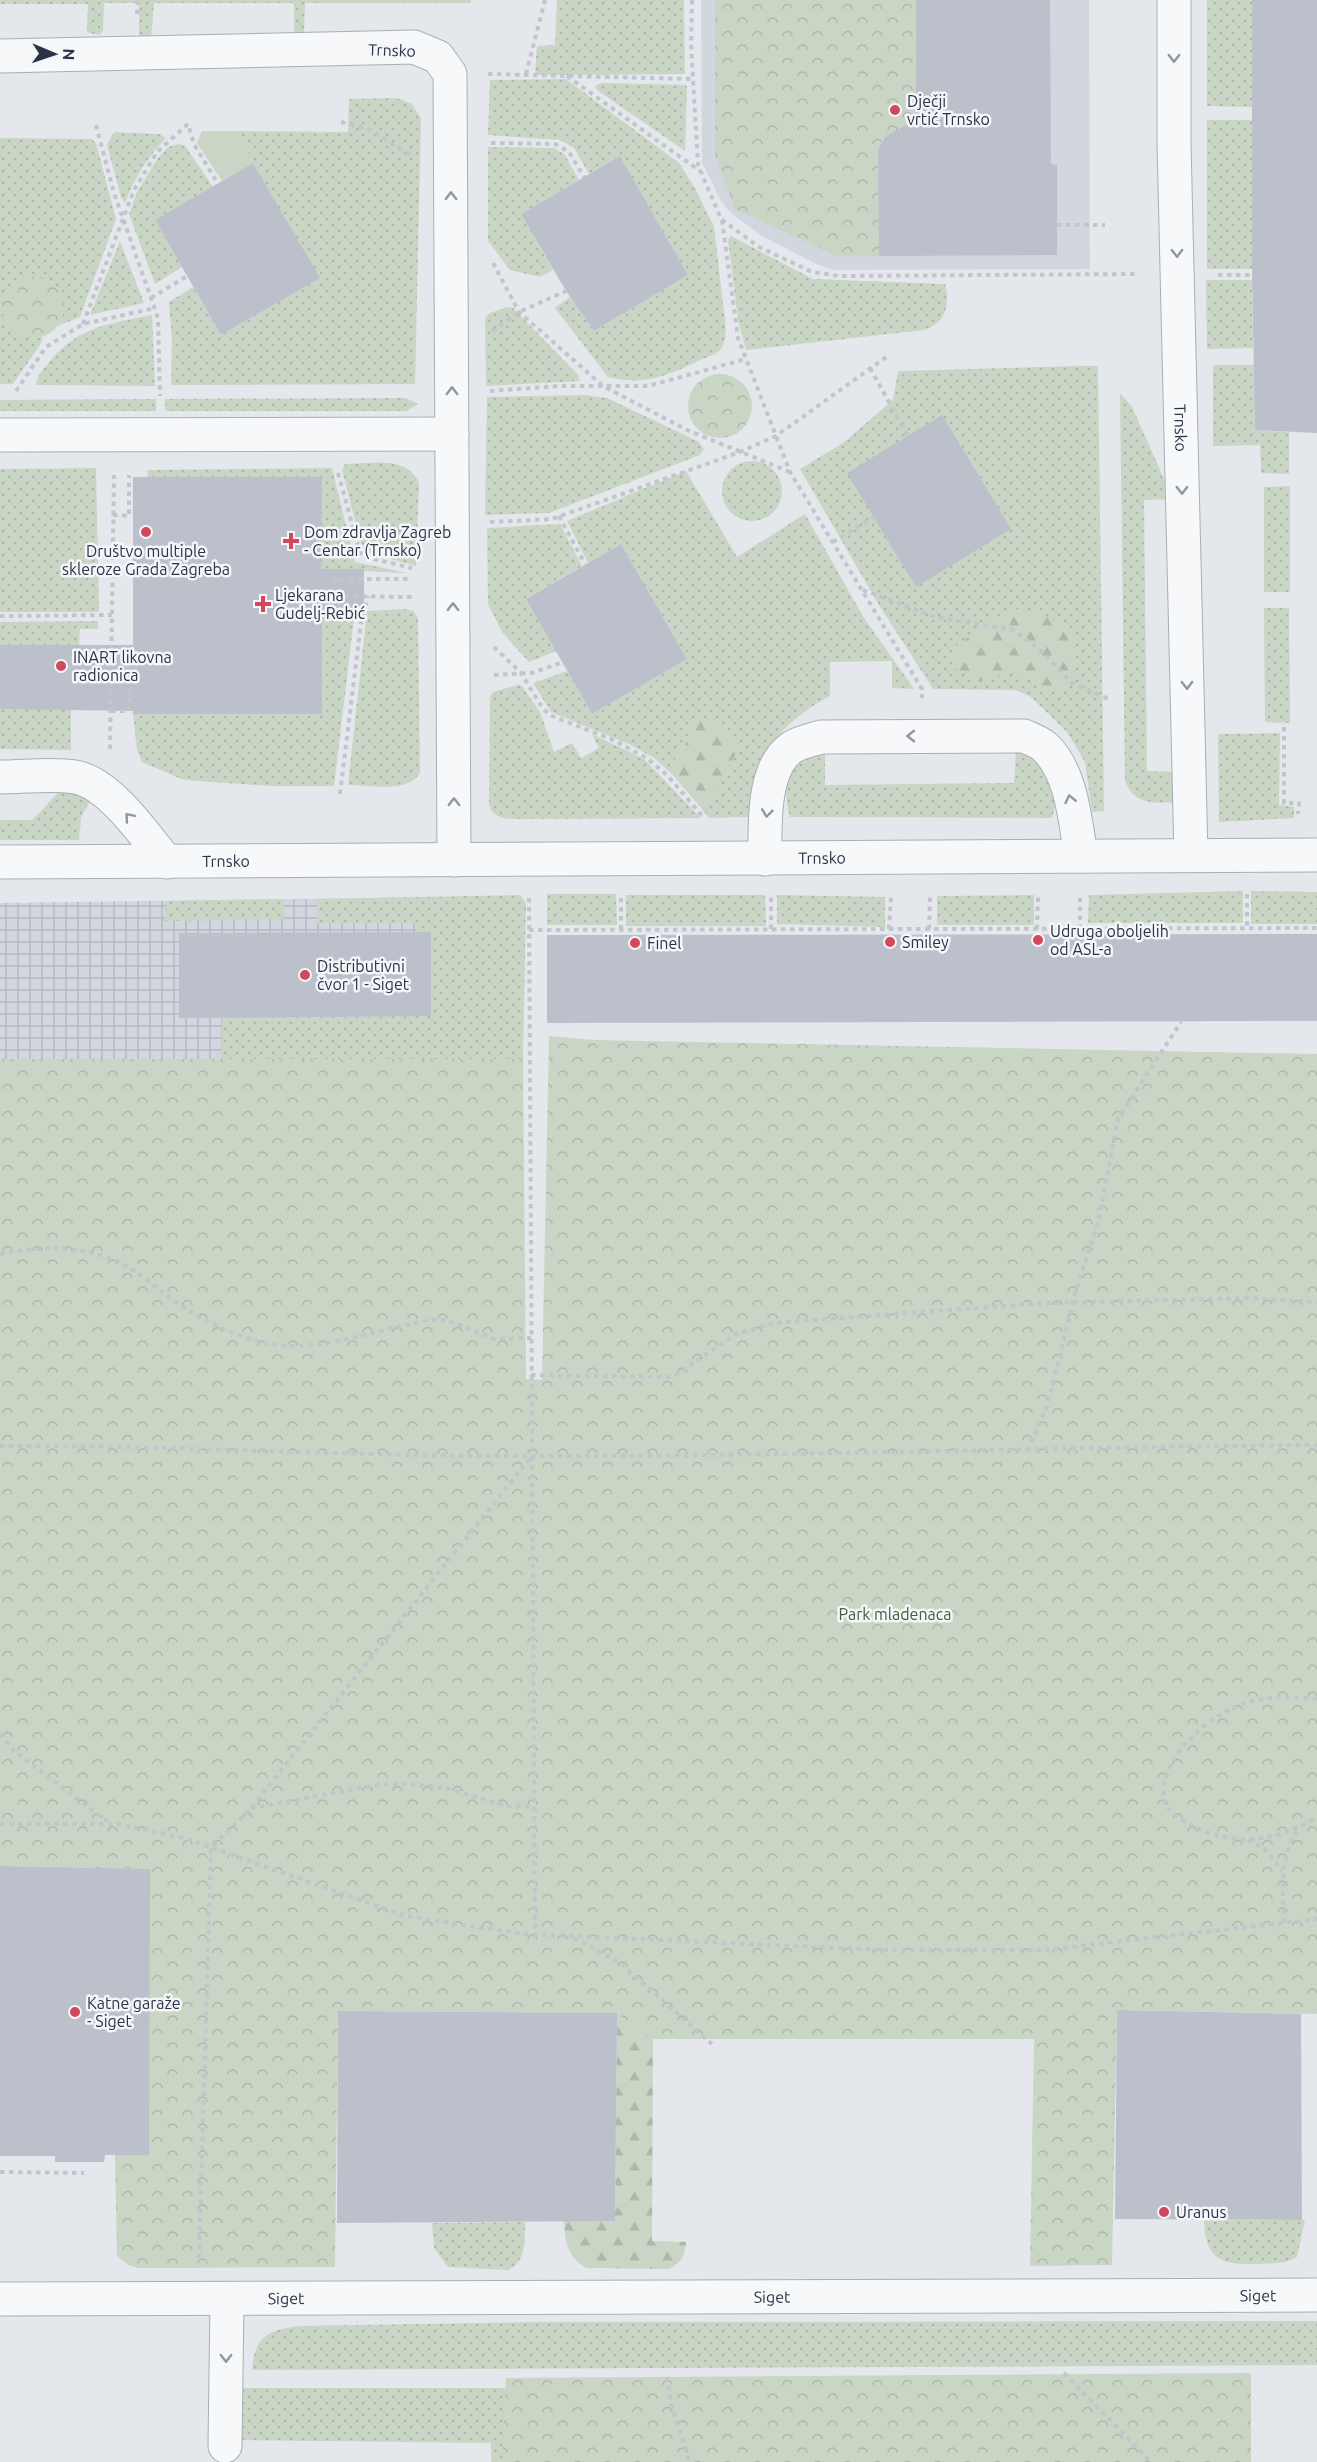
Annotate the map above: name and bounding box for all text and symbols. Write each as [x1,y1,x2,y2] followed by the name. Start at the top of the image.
[24,24,84,84] north arrow
[368,40,416,60] street label: Trnsko
[60,48,78,61] text: N
[1168,54,1180,63] one-way arrow
[907,92,990,128] place label: Dječji vrtić Trnsko
[888,103,902,117] marker: Dječji vrtić Trnsko
[445,191,457,200] one-way arrow
[1171,249,1183,258] one-way arrow
[446,386,459,395] one-way arrow
[1171,404,1190,452] street label: Trnsko
[1176,486,1189,495] one-way arrow
[304,523,451,560] place label: Dom zdravlja Zagreb - Centar (Trnsko)
[139,525,153,539] marker: Društvo multiple skleroze Grada Zagreba
[282,532,300,550] marker: Dom zdravlja Zagreb - Centar (Trnsko)
[62,542,230,578] place label: Društvo multiple skleroze Grada Zagreba
[275,586,366,622] place label: Ljekarana Gudelj-Rebić
[256,597,270,611] marker: Ljekarana Gudelj-Rebić
[447,602,459,611] one-way arrow
[73,648,172,684] place label: INART likovna radionica
[54,659,68,673] marker: INART likovna radionica
[1181,681,1193,690] one-way arrow
[907,730,916,742] one-way arrow
[1064,794,1077,804] one-way arrow
[448,797,460,806] one-way arrow
[761,808,774,818] one-way arrow
[125,813,136,824] one-way arrow
[798,849,846,867] street label: Trnsko
[202,852,250,870] street label: Trnsko
[1050,922,1169,958] place label: Udruga oboljelih od ASL-a
[902,933,949,951] place label: Smiley
[1031,933,1045,947] marker: Udruga oboljelih od ASL-a
[647,934,681,952] place label: Finel
[883,935,897,949] marker: Smiley
[628,936,642,950] marker: Finel
[317,957,410,993] place label: Distributivni čvor 1 - Siget
[298,968,312,982] marker: Distributivni čvor 1 - Siget
[839,1605,951,1623] park label: Park mladenaca
[87,1994,181,2030] place label: Katne garaže - Siget
[68,2005,82,2019] marker: Katne garaže - Siget
[1176,2203,1226,2221] place label: Uranus
[1157,2205,1171,2219] marker: Uranus
[1240,2286,1277,2304] street label: Siget
[754,2288,791,2306] street label: Siget
[268,2289,305,2307] street label: Siget
[220,2354,232,2363] one-way arrow

